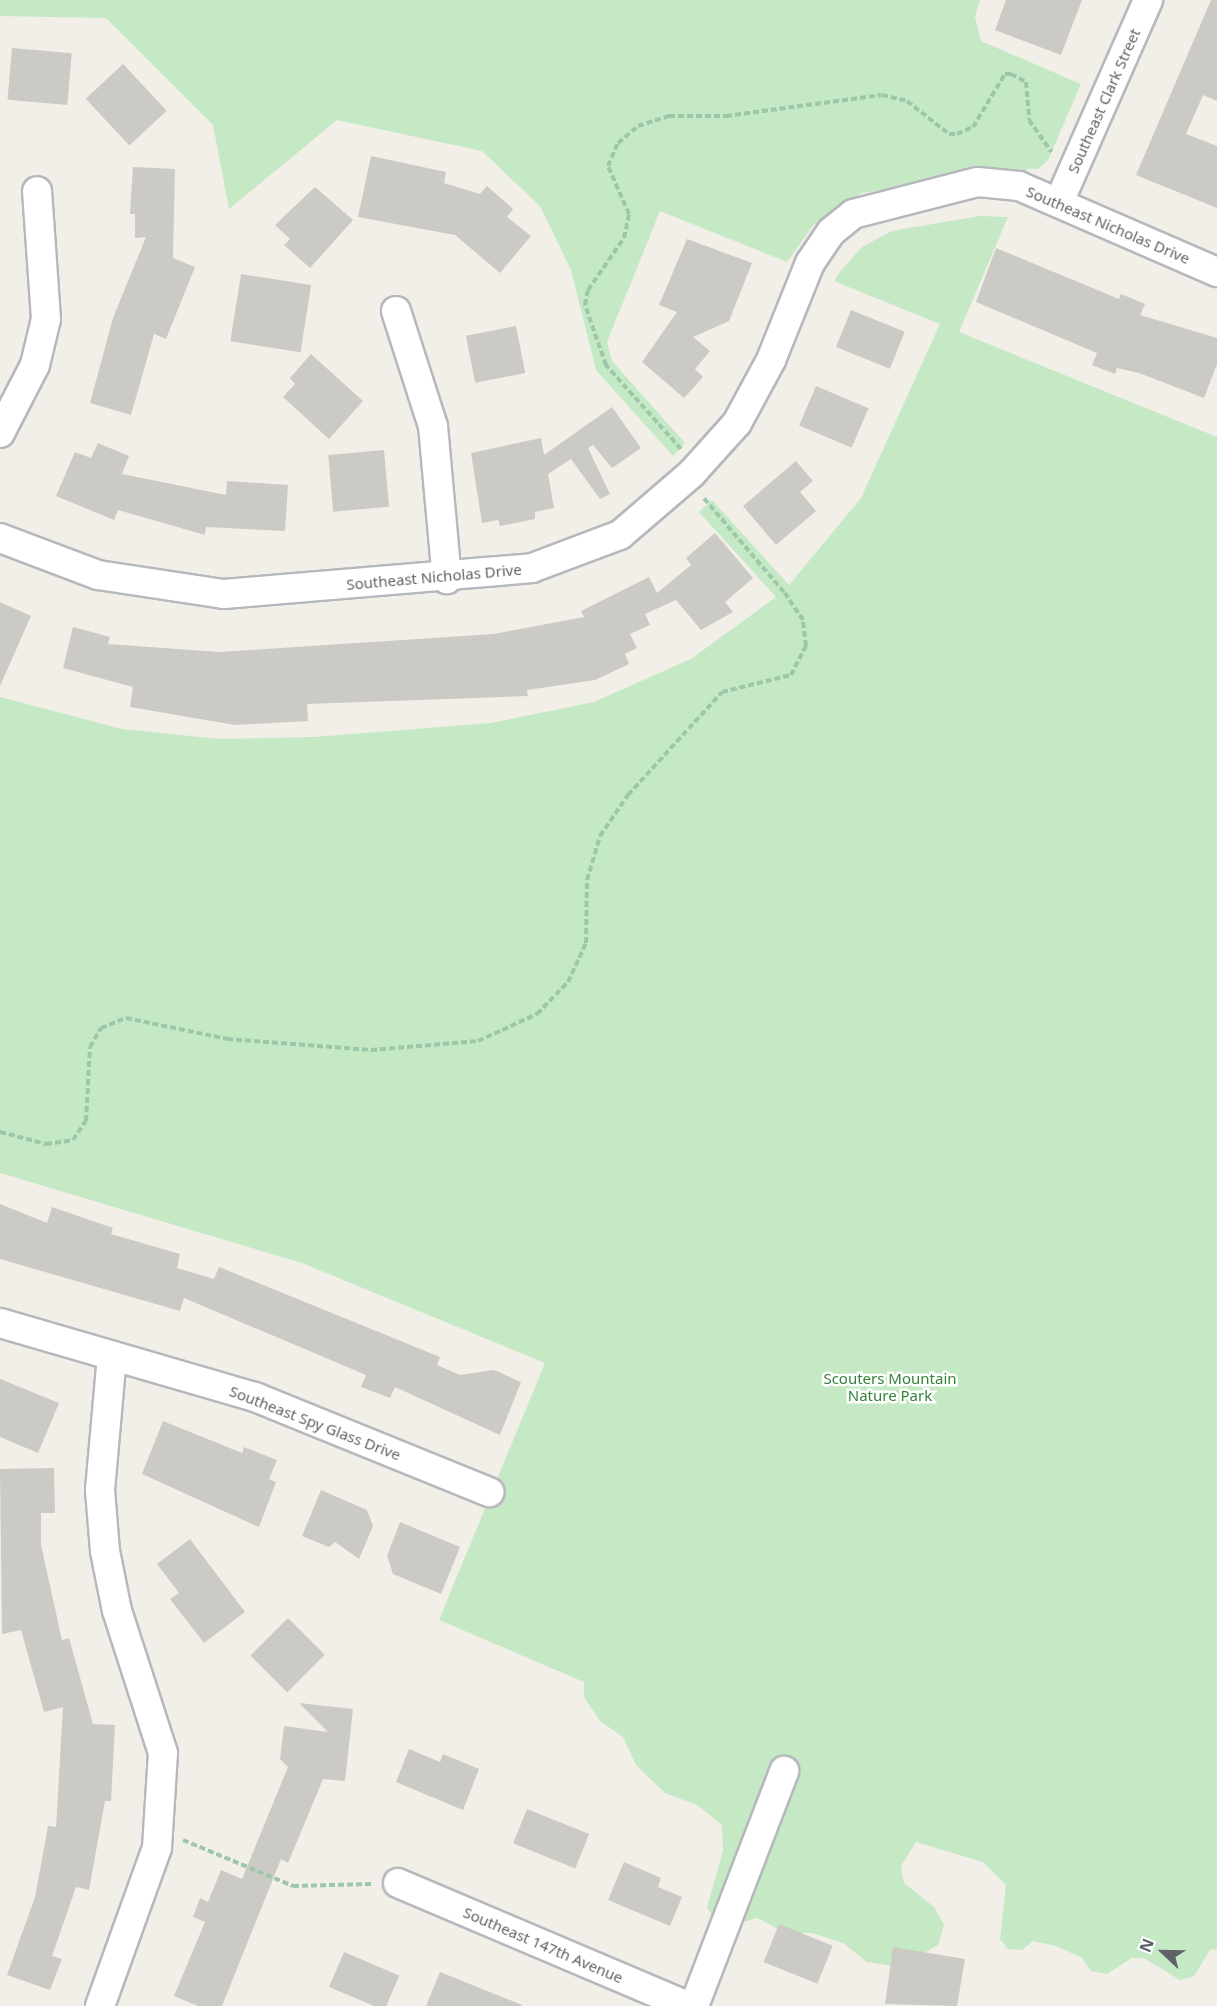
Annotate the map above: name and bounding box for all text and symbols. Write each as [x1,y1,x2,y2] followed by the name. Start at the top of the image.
[1064,26,1144,176] street label: Southeast Clark Street
[1024,182,1192,268] street label: Southeast Nicholas Drive
[346,560,522,594] street label: Southeast Nicholas Drive
[823,1369,957,1404] park label: Scouters Mountain Nature Park
[227,1382,403,1464] street label: Southeast Spy Glass Drive
[460,1903,626,1987] street label: Southeast 147th Avenue
[1133,1922,1193,1982] north arrow
[1134,1935,1159,1955] text: N

